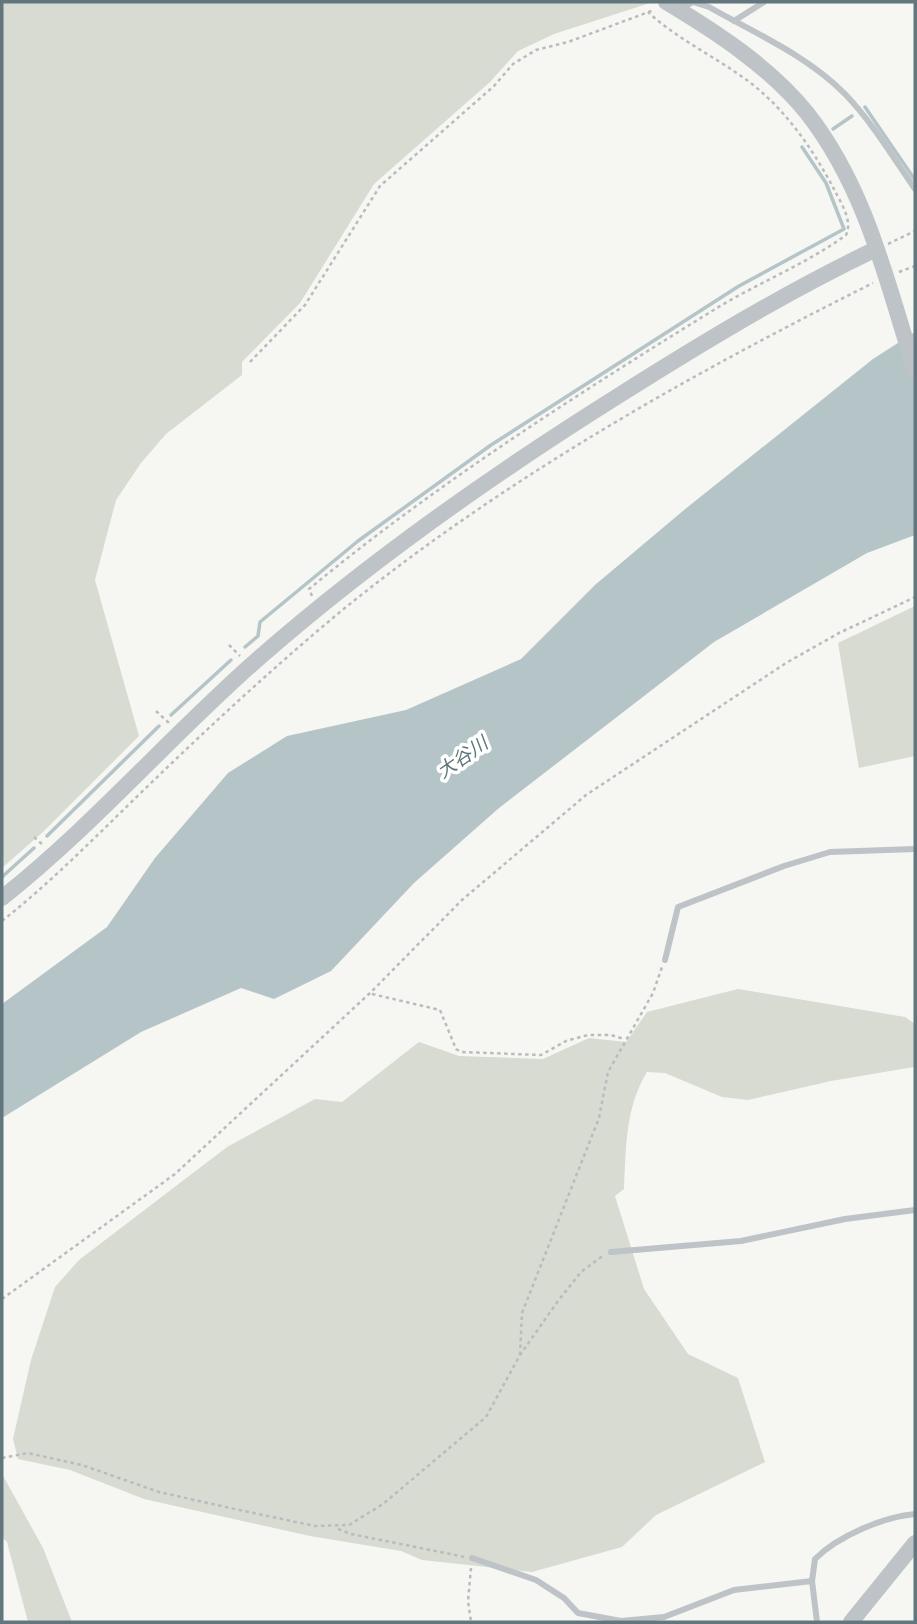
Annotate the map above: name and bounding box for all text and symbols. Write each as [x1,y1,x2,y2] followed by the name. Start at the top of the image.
[431,729,494,784] water label: 大谷川

